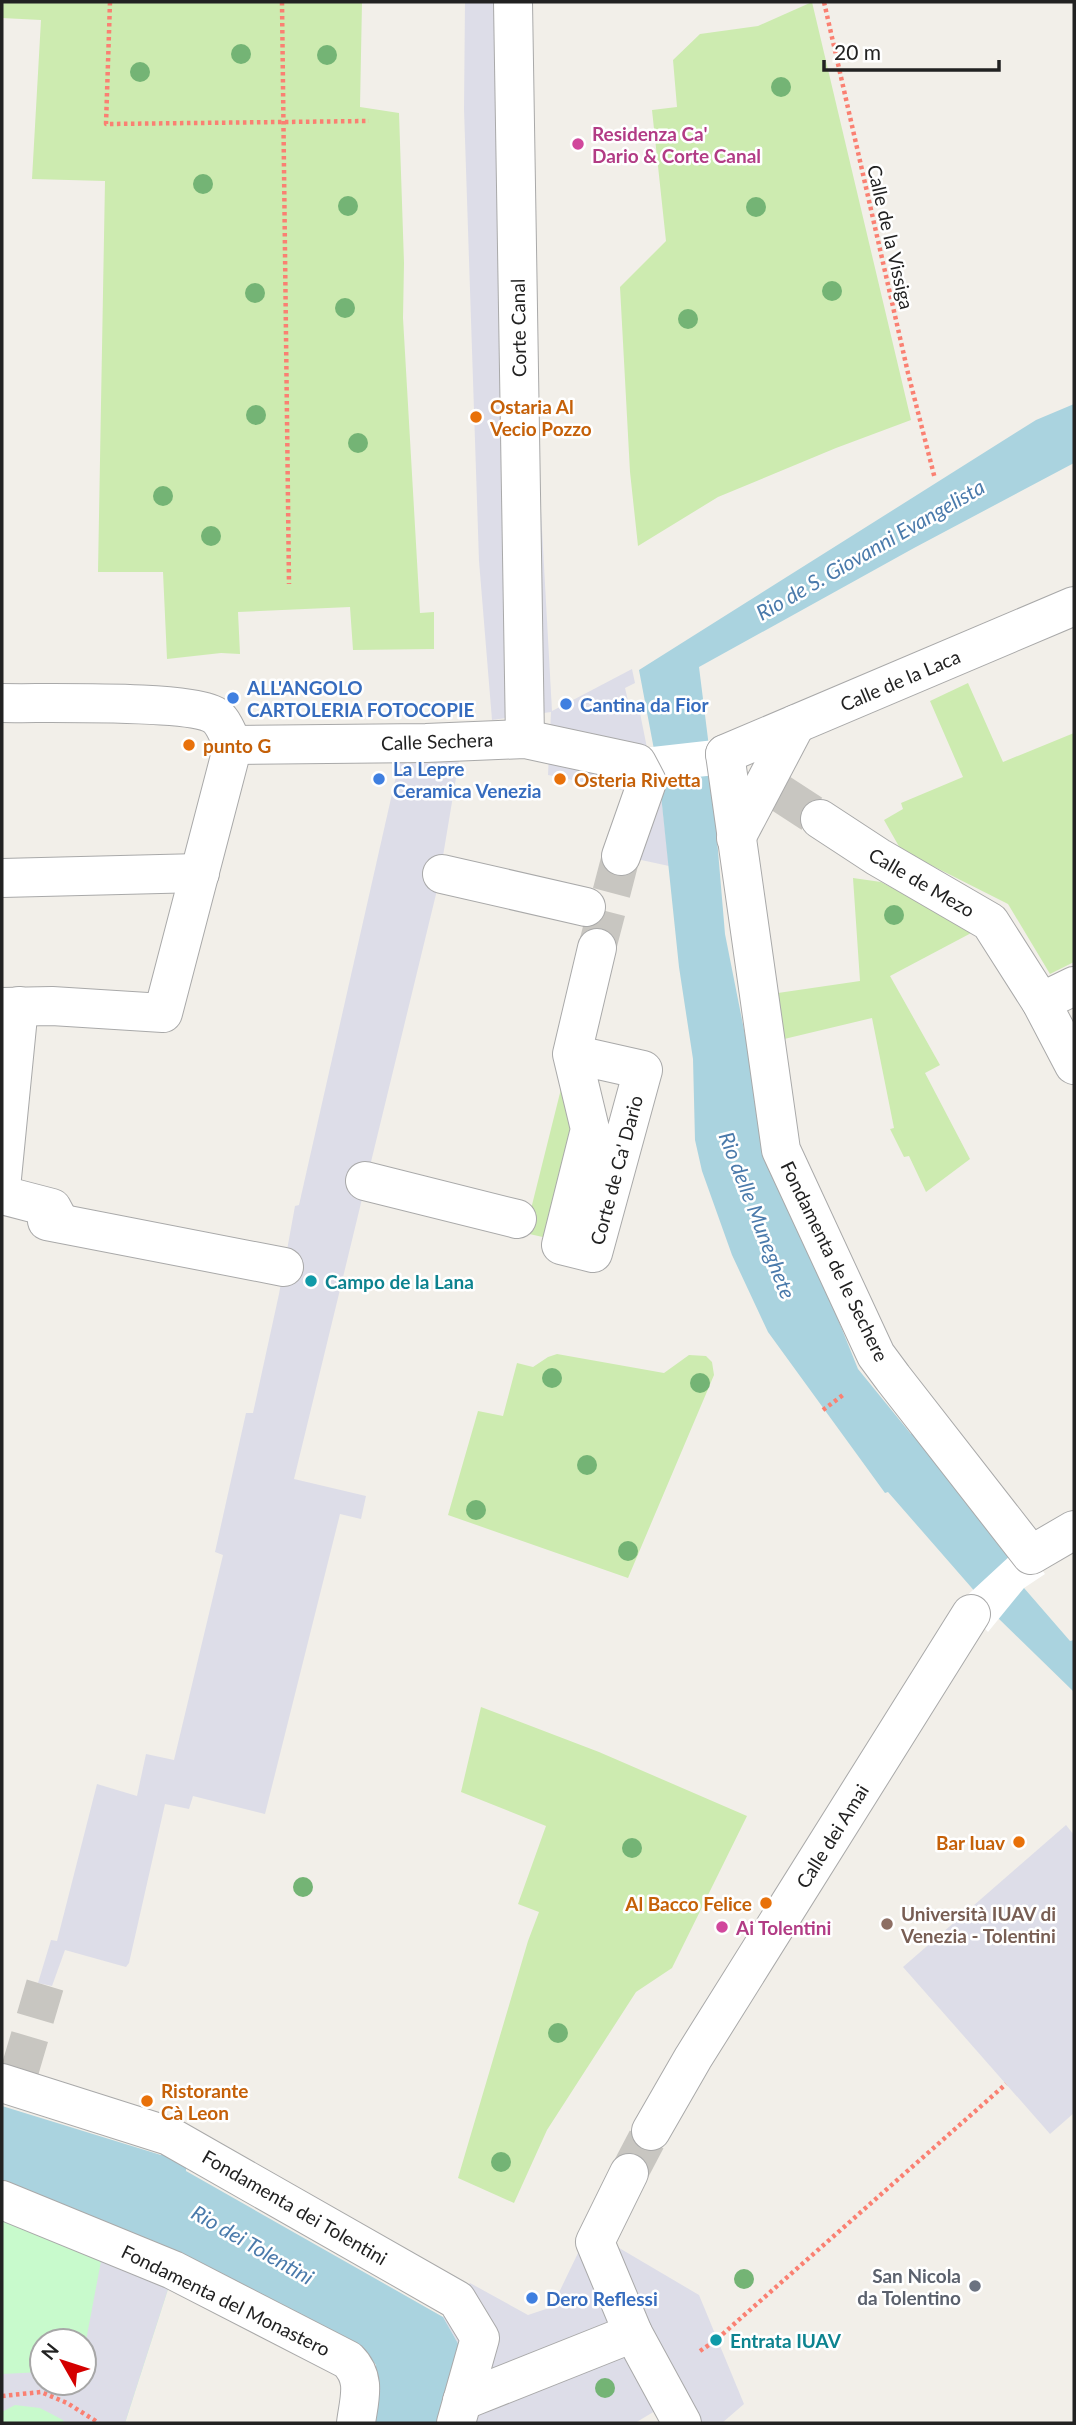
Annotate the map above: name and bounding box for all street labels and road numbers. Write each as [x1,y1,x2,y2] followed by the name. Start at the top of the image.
[863,163,919,311] street label: Calle de la Vissiga
[506,279,530,377] street label: Corte Canal
[837,644,963,716] street label: Calle de la Laca
[381,728,493,754] street label: Calle Sechera
[865,843,979,921] street label: Calle de Mezo
[585,1093,647,1247] street label: Corte de Ca' Dario
[776,1157,894,1365] street label: Fondamenta de le Sechere
[791,1780,873,1892] street label: Calle dei Amai
[198,2145,392,2269] street label: Fondamenta dei Tolentini
[118,2239,334,2361] street label: Fondamenta del Monastero

